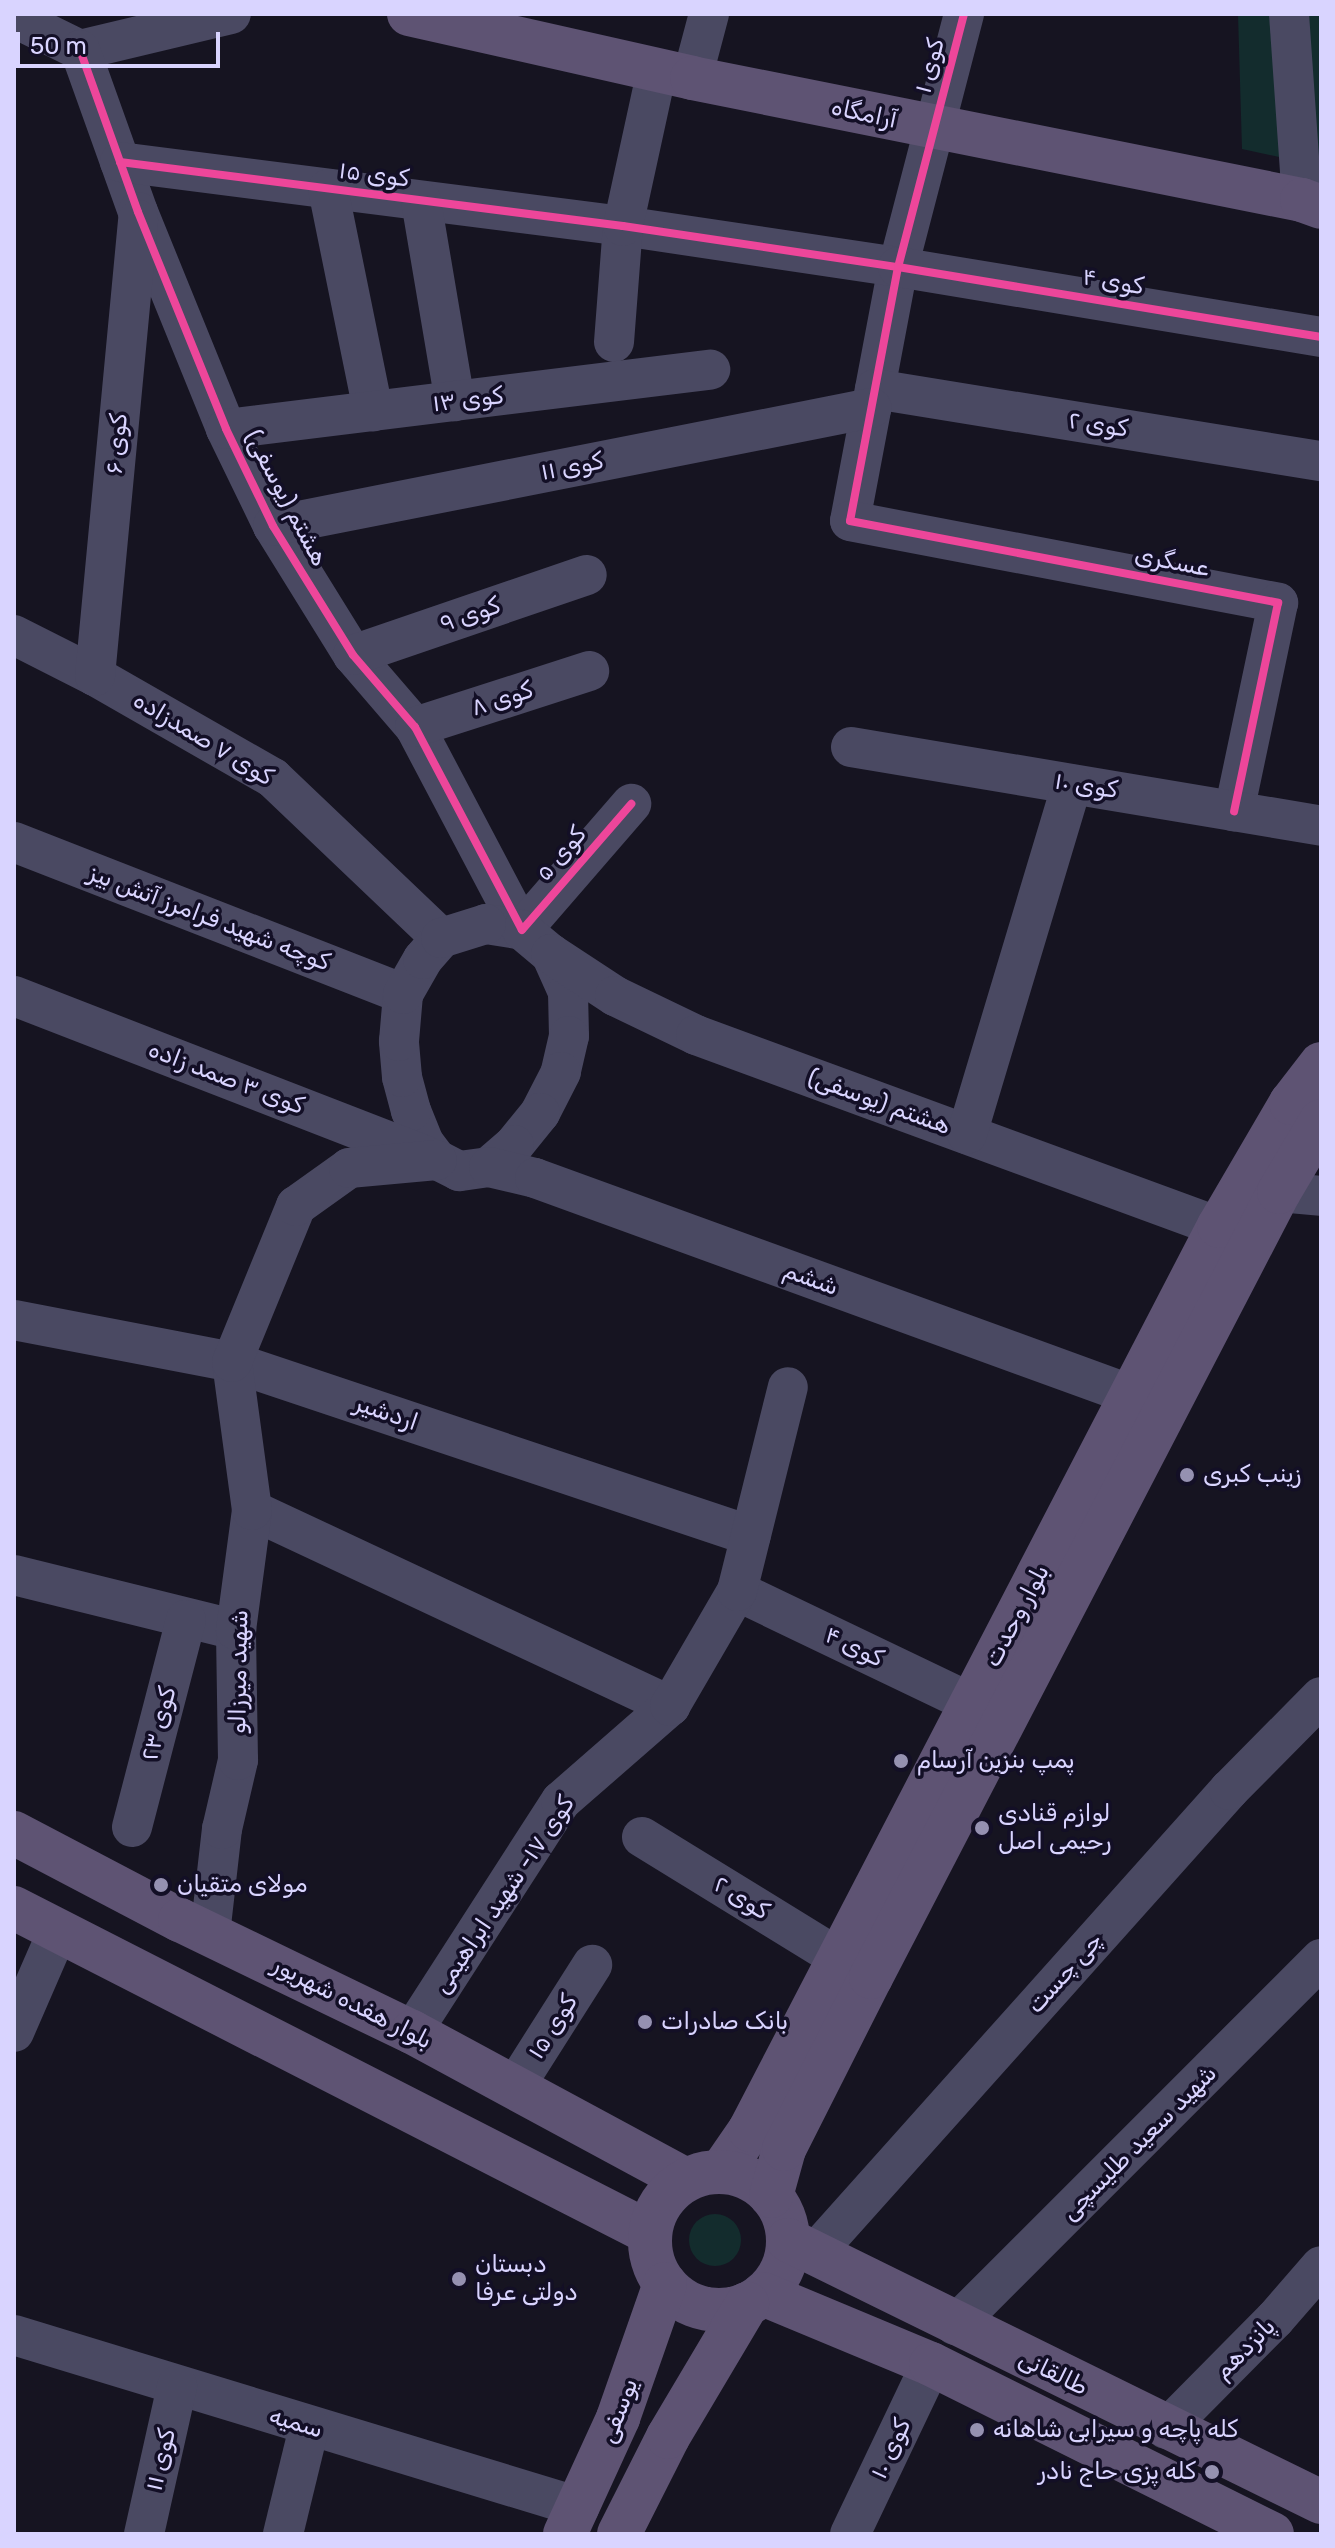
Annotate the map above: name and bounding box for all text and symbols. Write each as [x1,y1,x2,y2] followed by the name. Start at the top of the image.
[20,16,224,66] scale bar
[30,32,87,60] text: 50 m
[909,35,951,97] street label: کوی ۱
[828,93,900,135] street label: آرامگاه
[337,156,411,194] street label: کوی ۱۵
[1080,262,1146,302] street label: کوی ۴
[431,381,505,419] street label: کوی ۱۳
[1066,406,1130,444] street label: کوی ۲
[100,412,134,476] street label: کوی ۶
[238,425,334,571] street label: هشتم (یوسفی)
[538,447,606,487] street label: کوی ۱۱
[1132,541,1212,583] street label: عسگری
[436,591,504,639] street label: کوی ۹
[467,676,537,722] street label: کوی ۸
[128,686,278,792] street label: کوی ۷ صمدزاده
[1053,767,1119,805] street label: کوی ۱۰
[529,821,593,887] street label: کوی ۵
[84,859,334,977] street label: کوچه شهید فرامرز آتش بیز
[144,1035,308,1121] street label: کوی ۳ صمد زاده
[804,1063,954,1141] street label: هشتم (یوسفی)
[780,1256,842,1302] street label: ششم
[350,1389,422,1437] street label: اردشیر
[1203,1461,1301,1489] place label: زینب کبری
[1178,1466,1196,1484] marker: زینب کبری
[978,1560,1056,1672] street label: بلوار وحدت
[224,1610,254,1734] street label: شهید میرزالو
[820,1621,888,1673] street label: کوی ۴
[135,1684,183,1764] street label: کوی ۲۳
[917,1747,1075,1775] place label: پمپ بنزین آرسام
[892,1752,910,1770] marker: پمپ بنزین آرسام
[427,1791,581,1999] street label: کوی ۱۷- شهید ابراهیمی
[998,1800,1111,1856] place label: لوازم قنادی رحیمی اصل
[973,1819,991,1837] marker: لوازم قنادی رحیمی اصل
[708,1870,774,1926] street label: کوی ۲
[177,1871,308,1899] place label: مولای متقیان
[152,1876,170,1894] marker: مولای متقیان
[1021,1927,1109,2019] street label: چی چست
[267,1950,437,2056] street label: بلوار هفده شهریور
[522,1989,584,2065] street label: کوی ۱۵
[661,2008,788,2036] place label: بانک صادرات
[636,2013,654,2031] marker: بانک صادرات
[1055,2059,1223,2227] street label: شهید سعید طلیسچی
[475,2251,578,2307] place label: دبستان دولتی عرفا
[450,2270,468,2288] marker: دبستان دولتی عرفا
[1208,2312,1282,2386] street label: پانزدهم
[1014,2344,1092,2402] street label: طالقانی
[594,2374,644,2448] street label: یوسفی
[266,2401,326,2445] street label: سمیه
[865,2414,917,2484] street label: کوی ۱۰
[993,2416,1238,2444] place label: کله پاچه و سیرابی شاهانه
[968,2421,986,2439] marker: کله پاچه و سیرابی شاهانه
[140,2426,182,2494] street label: کوی ۱۱
[1038,2458,1196,2486] place label: کله پزى حاج نادر
[1203,2463,1221,2481] marker: کله پزى حاج نادر

